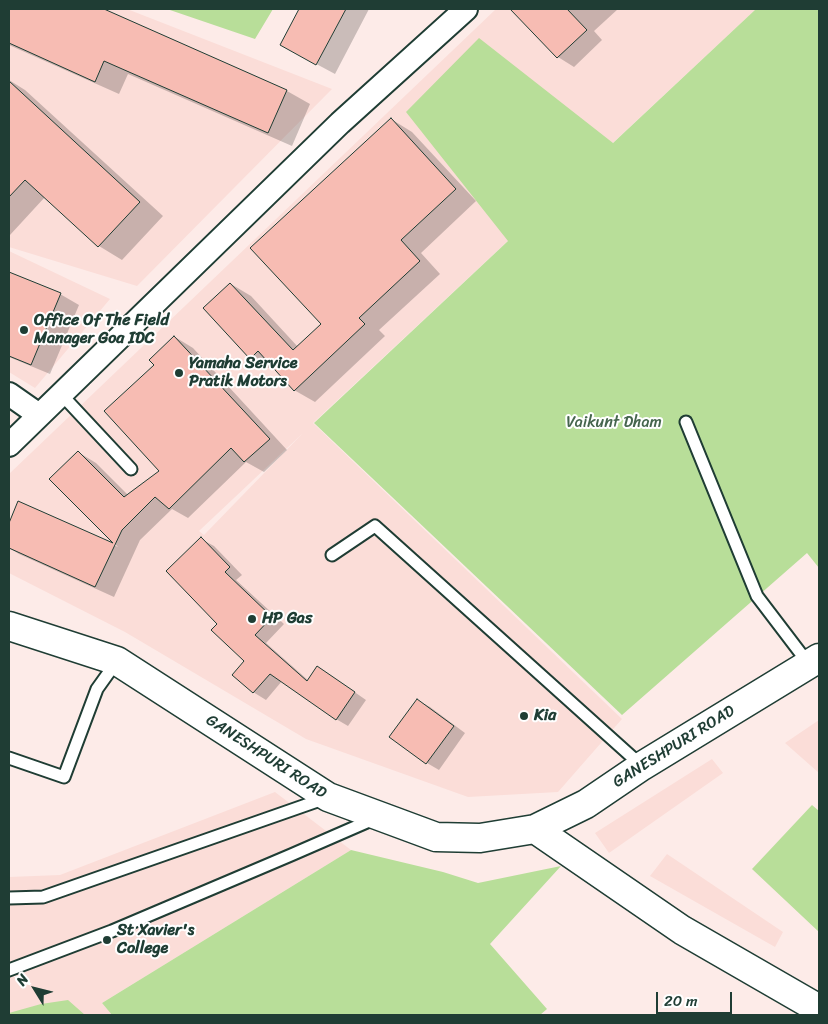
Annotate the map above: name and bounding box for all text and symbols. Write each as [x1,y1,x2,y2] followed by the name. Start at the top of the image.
[34,311,169,349] place label: Office Of The Field Manager Goa IDC
[18,324,30,336] marker: Office Of The Field Manager Goa IDC
[189,354,297,392] place label: Yamaha Service Pratik Motors
[173,367,185,379] marker: Yamaha Service Pratik Motors
[566,413,662,433] park label: Vaikunt Dham
[262,609,312,629] place label: HP Gas
[246,613,258,625] marker: HP Gas
[610,702,738,792] street label: GANESHPURI ROAD
[534,706,556,726] place label: Kia
[518,710,530,722] marker: Kia
[202,711,330,803] street label: GANESHPURI ROAD
[117,921,194,959] place label: St Xavier's College
[101,934,113,946] marker: St Xavier's College
[10,964,60,1014] north arrow
[9,969,35,991] text: N
[658,982,734,1014] scale bar
[664,988,698,1014] text: 20 m

